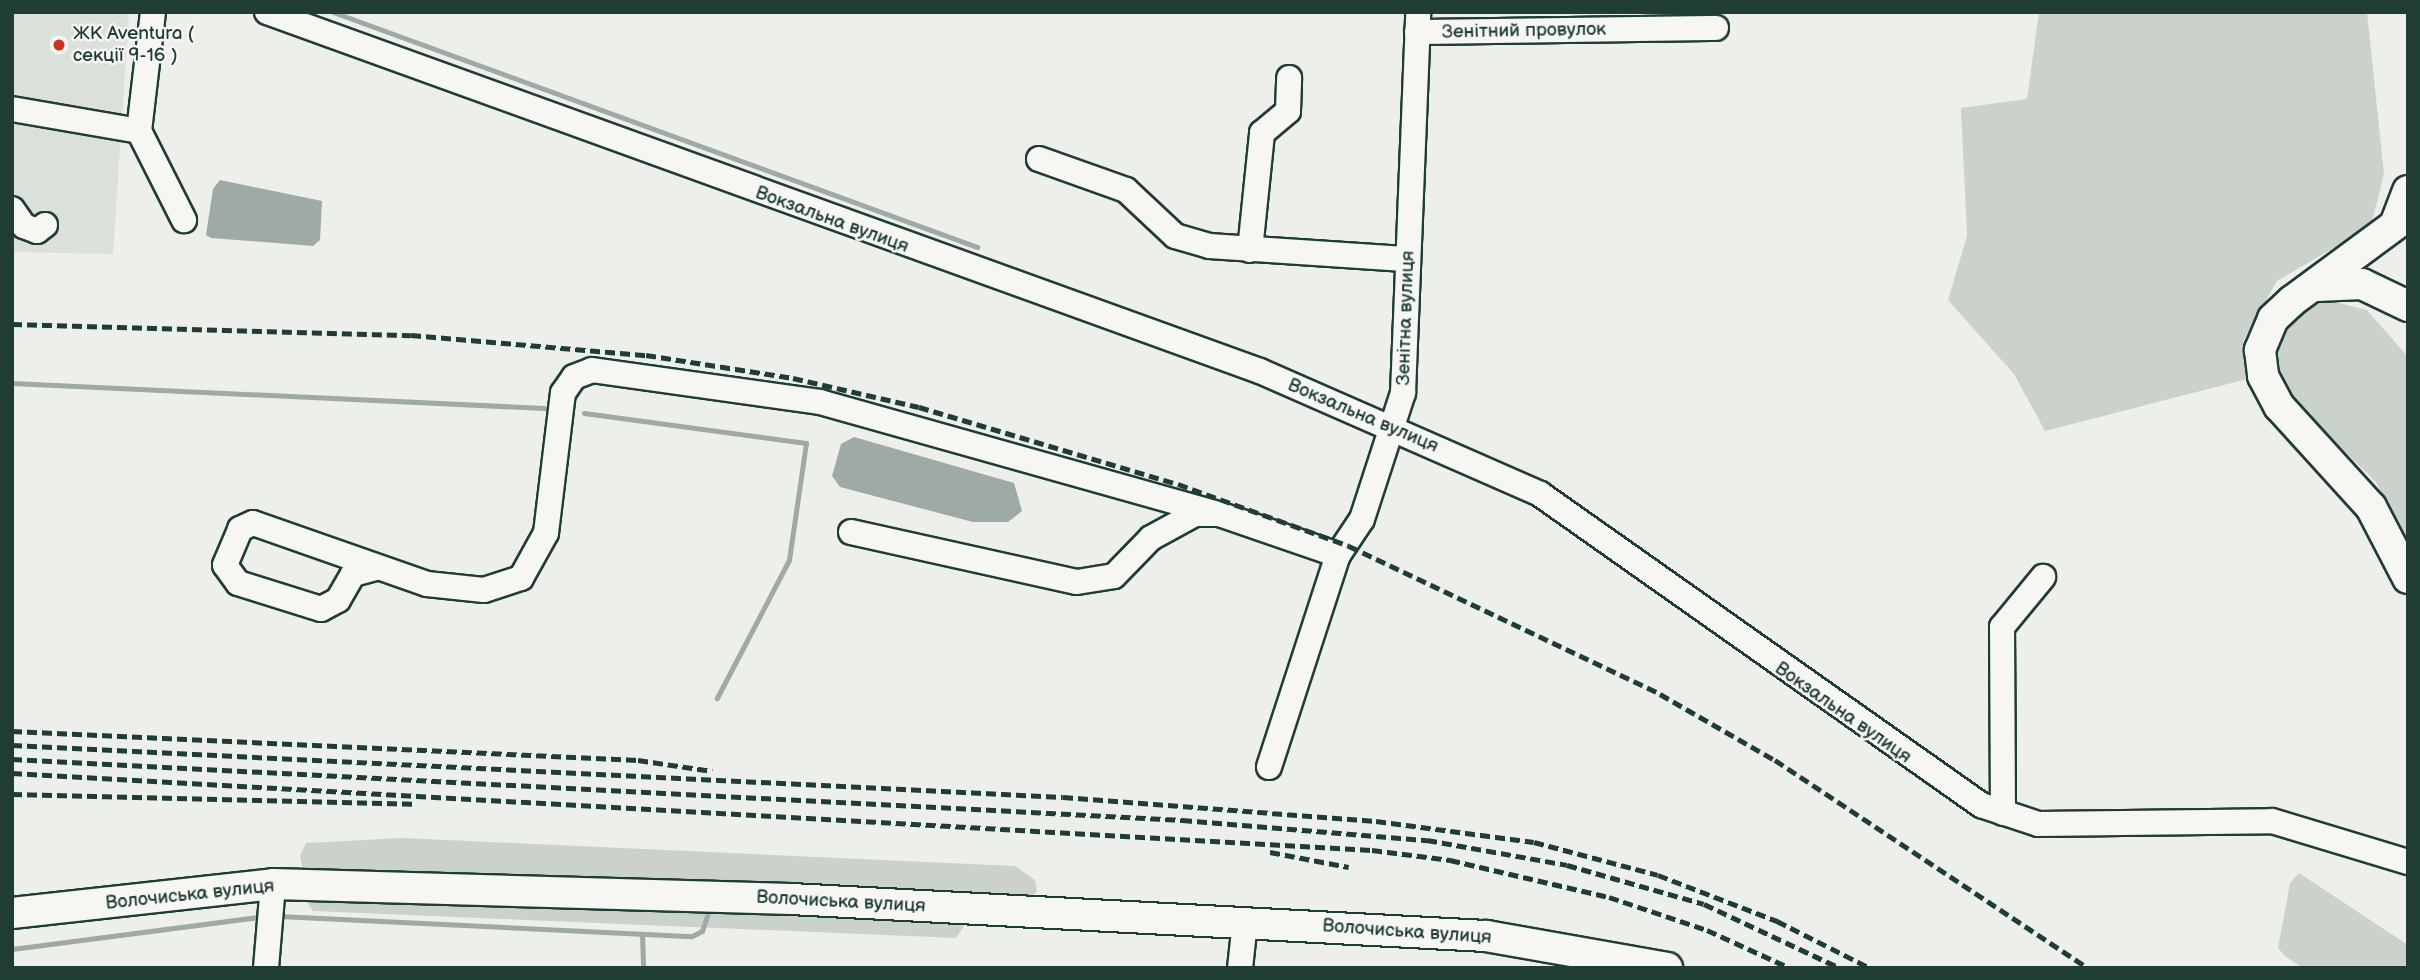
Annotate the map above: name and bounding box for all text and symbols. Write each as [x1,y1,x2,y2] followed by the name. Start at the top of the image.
[1442,18,1606,44] street label: Зенітний провулок
[73,23,195,67] place label: ЖК Aventura ( секції 9-16 )
[51,37,67,53] marker: ЖК Aventura ( секції 9-16 )
[752,182,912,258] street label: Вокзальна вулиця
[1392,250,1420,386] street label: Зенітна вулиця
[1284,374,1442,458] street label: Вокзальна вулиця
[1770,657,1916,769] street label: Вокзальна вулиця
[104,875,276,915] street label: Волочиська вулиця
[756,886,926,918] street label: Волочиська вулиця
[1322,915,1492,949] street label: Волочиська вулиця

